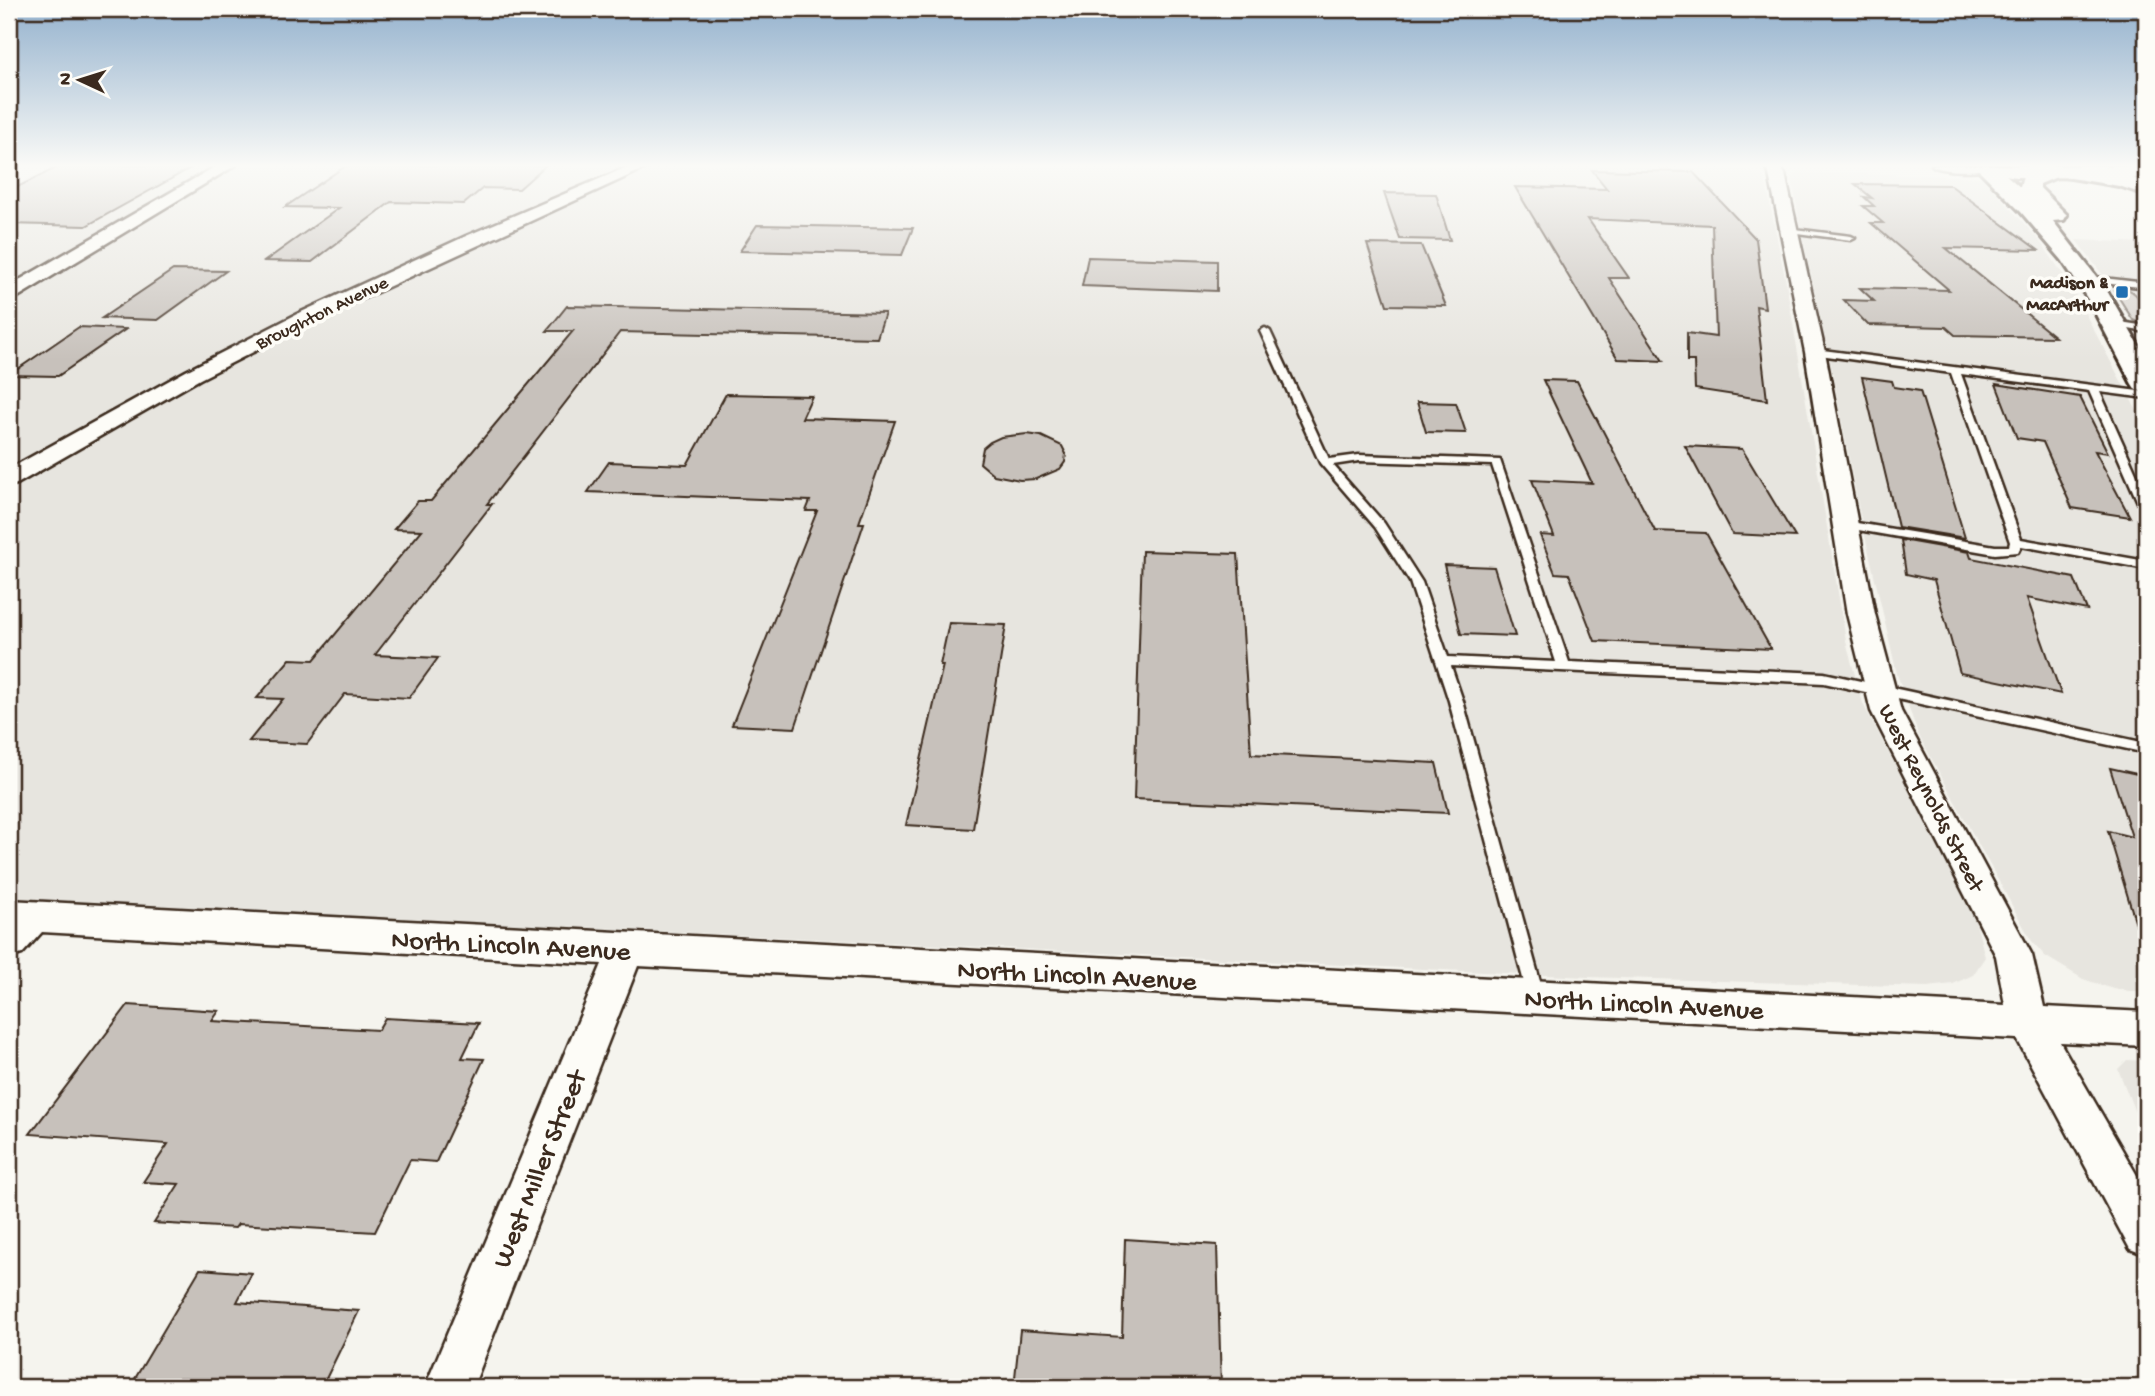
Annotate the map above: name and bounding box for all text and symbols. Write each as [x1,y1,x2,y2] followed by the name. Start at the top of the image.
[46,46,116,116] north arrow
[55,72,78,86] text: N
[252,272,393,357] street label: Broughton Avenue
[2026,273,2110,318] place label: Madison & MacArthur
[2114,284,2130,300] marker: Madison & MacArthur
[1871,700,1990,898] street label: West Reynolds Street
[390,925,632,970] street label: North Lincoln Avenue
[956,955,1198,1000] street label: North Lincoln Avenue
[1523,984,1765,1029] street label: North Lincoln Avenue
[487,1064,597,1273] street label: West Miller Street

